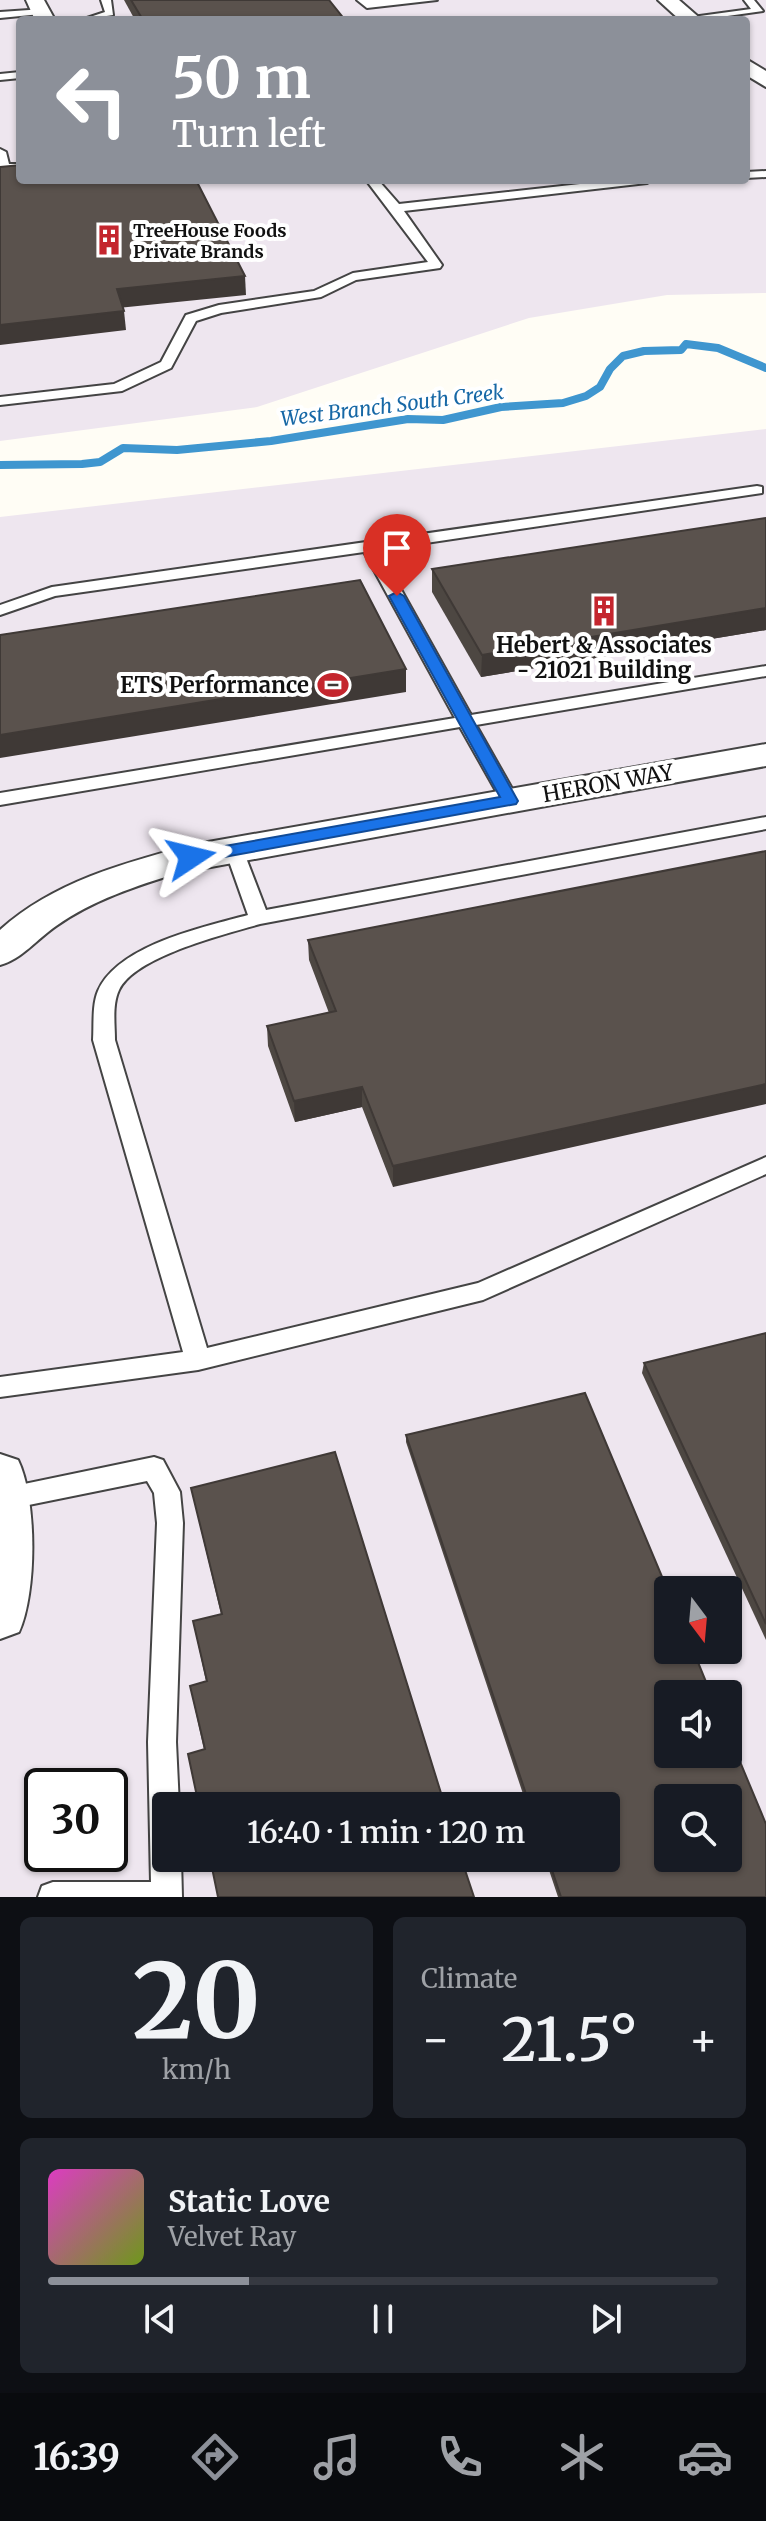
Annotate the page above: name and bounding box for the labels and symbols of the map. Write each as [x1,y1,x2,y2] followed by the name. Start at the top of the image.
[133,219,287,263] place label: TreeHouse Foods Private Brands
[92,223,126,257] building icon: TreeHouse Foods Private Brands
[279,379,505,431] water label: West Branch South Creek
[363,514,431,596] pin
[587,594,621,628] building icon: Hebert & Associates - 21021 Building
[496,631,712,684] place label: Hebert & Associates - 21021 Building
[316,668,350,702] sports icon: ETS Performance
[120,671,309,699] place label: ETS Performance
[540,758,677,808] street label: HERON WAY
[149,815,233,899] position arrow
[654,1576,742,1664] north arrow
[24,1768,128,1872] speed limit sign: 30

